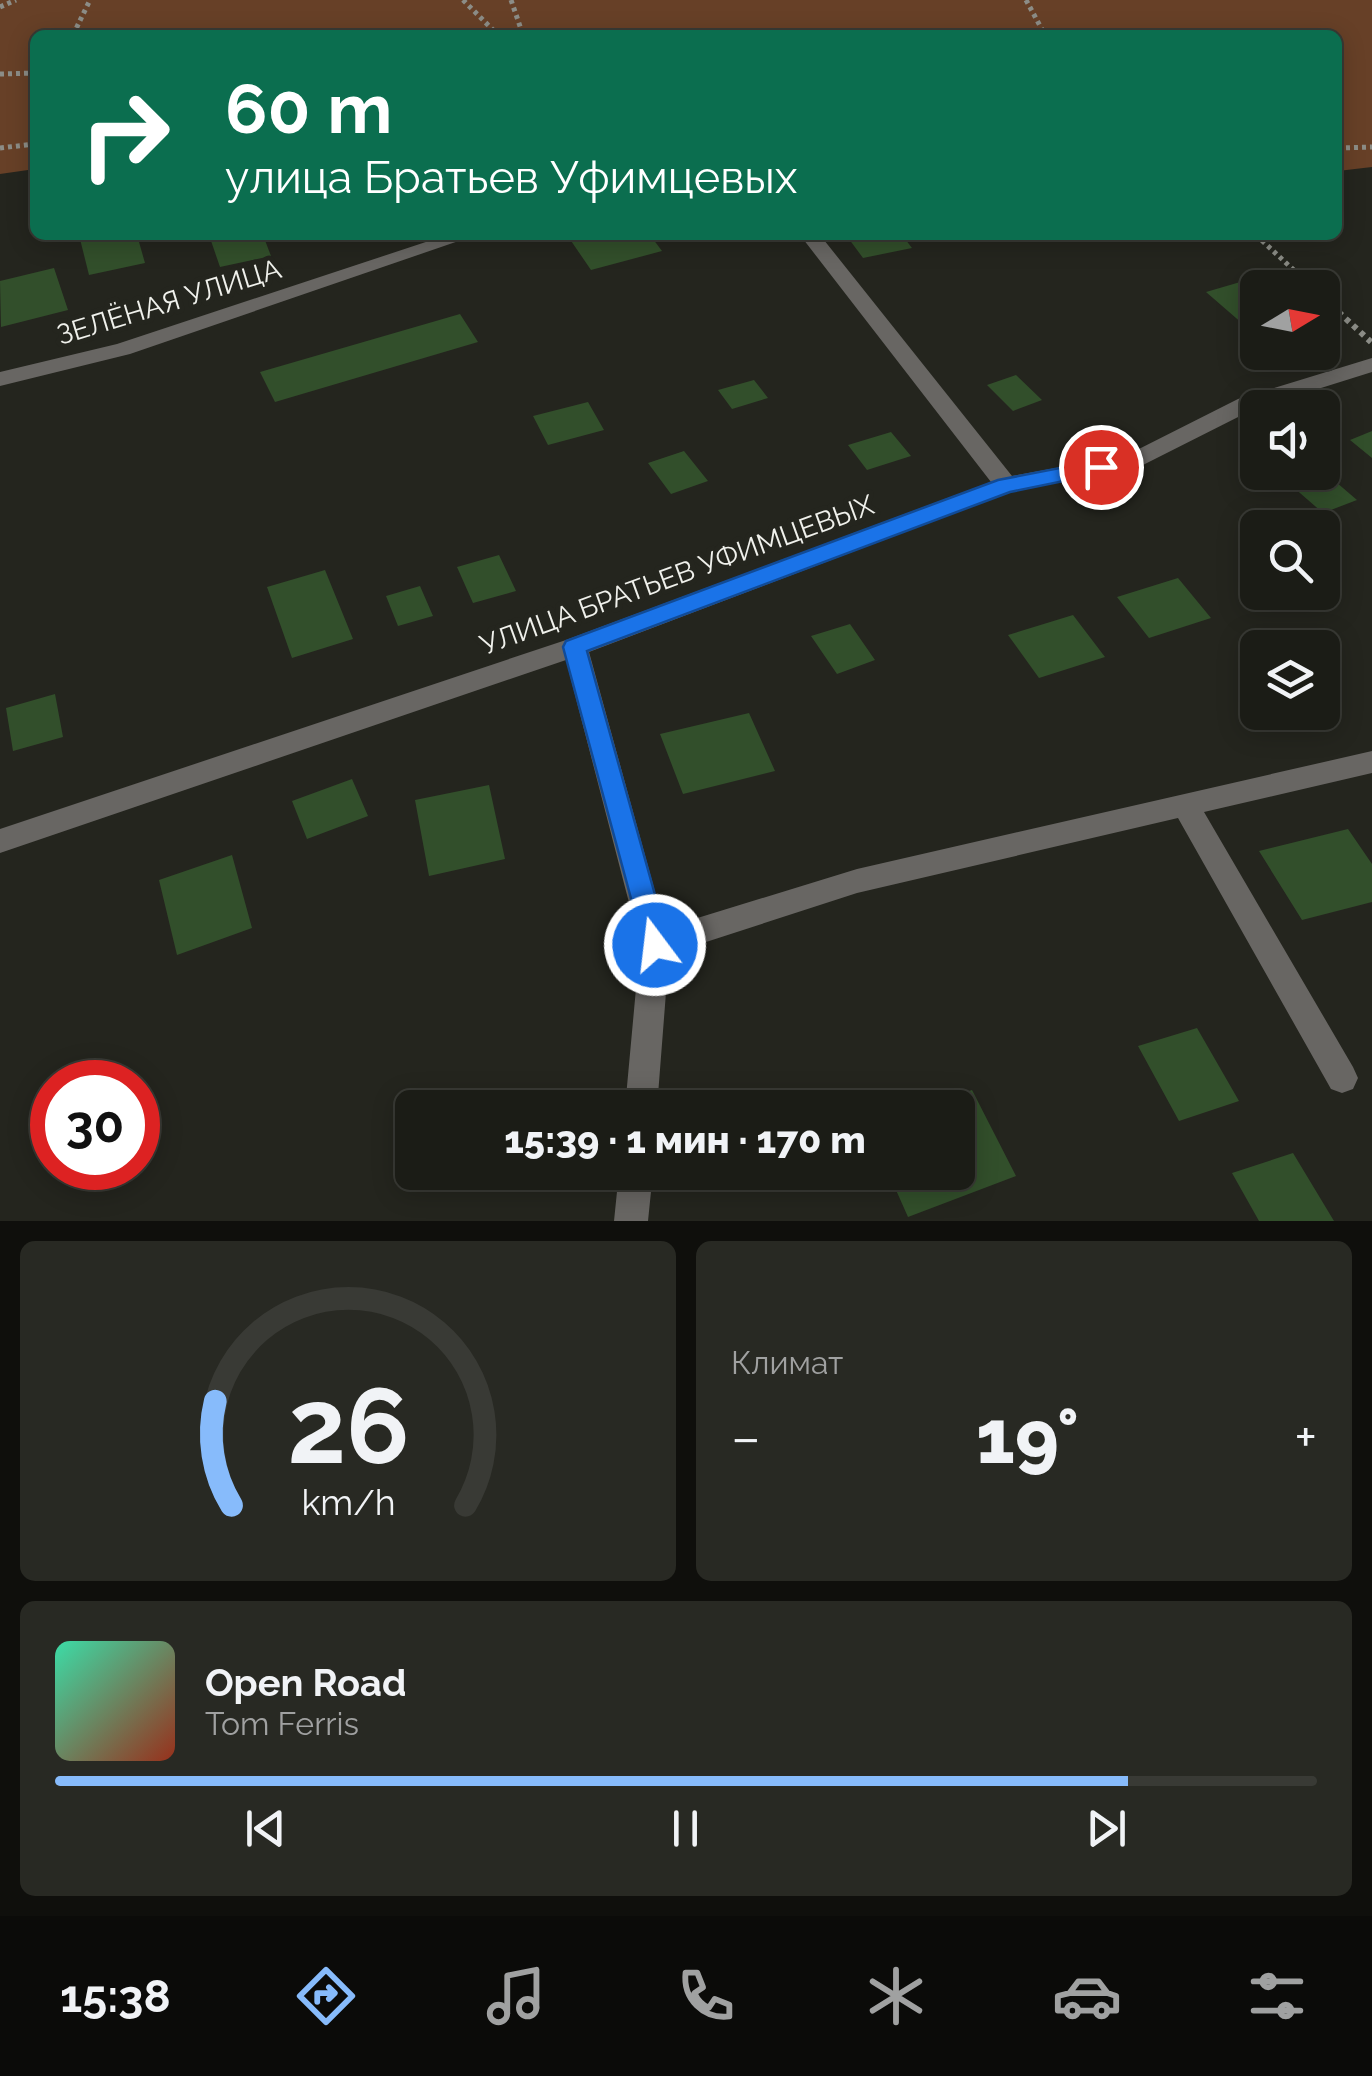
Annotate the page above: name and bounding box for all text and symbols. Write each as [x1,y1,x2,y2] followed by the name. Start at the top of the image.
[225,67,392,149] text: 60 m
[60,70,190,200] icon: right
[225,151,798,204] text: улица Братьев Уфимцевых
[53,252,285,352] street label: ЗЕЛЁНАЯ УЛИЦА
[1240,270,1340,370] north arrow
[1240,270,1340,730] map controls
[1240,390,1340,490] button: sound
[1059,425,1144,510] pin
[1074,440,1129,495] icon: arrive
[476,488,879,662] street label: УЛИЦА БРАТЬЕВ УФИМЦЕВЫХ
[1240,510,1340,610] button: search
[1240,630,1340,730] button: layers
[603,893,707,997] position arrow
[30,1060,160,1190] speed limit sign: 30
[504,1117,866,1162] text: 15:39 · 1 мин · 170 m
[731,1344,843,1381] text: Климат
[287,1365,409,1487] text: 26
[976,1392,1079,1481] text: 19°
[731,1405,761,1470] text: −
[1294,1405,1317,1470] text: +
[301,1481,395,1523] text: km/h
[205,1660,406,1705] text: Open Road
[205,1705,359,1742] text: Tom Ferris
[238,1801,293,1856] icon: previous
[658,1801,713,1856] icon: pause
[1079,1801,1134,1856] icon: next
[291,1961,361,2031] icon: directions
[481,1961,551,2031] icon: music
[671,1961,741,2031] icon: phone
[861,1961,931,2031] icon: climate
[1052,1961,1122,2031] icon: car
[1242,1961,1312,2031] icon: filters
[60,1970,171,2023] text: 15:38

